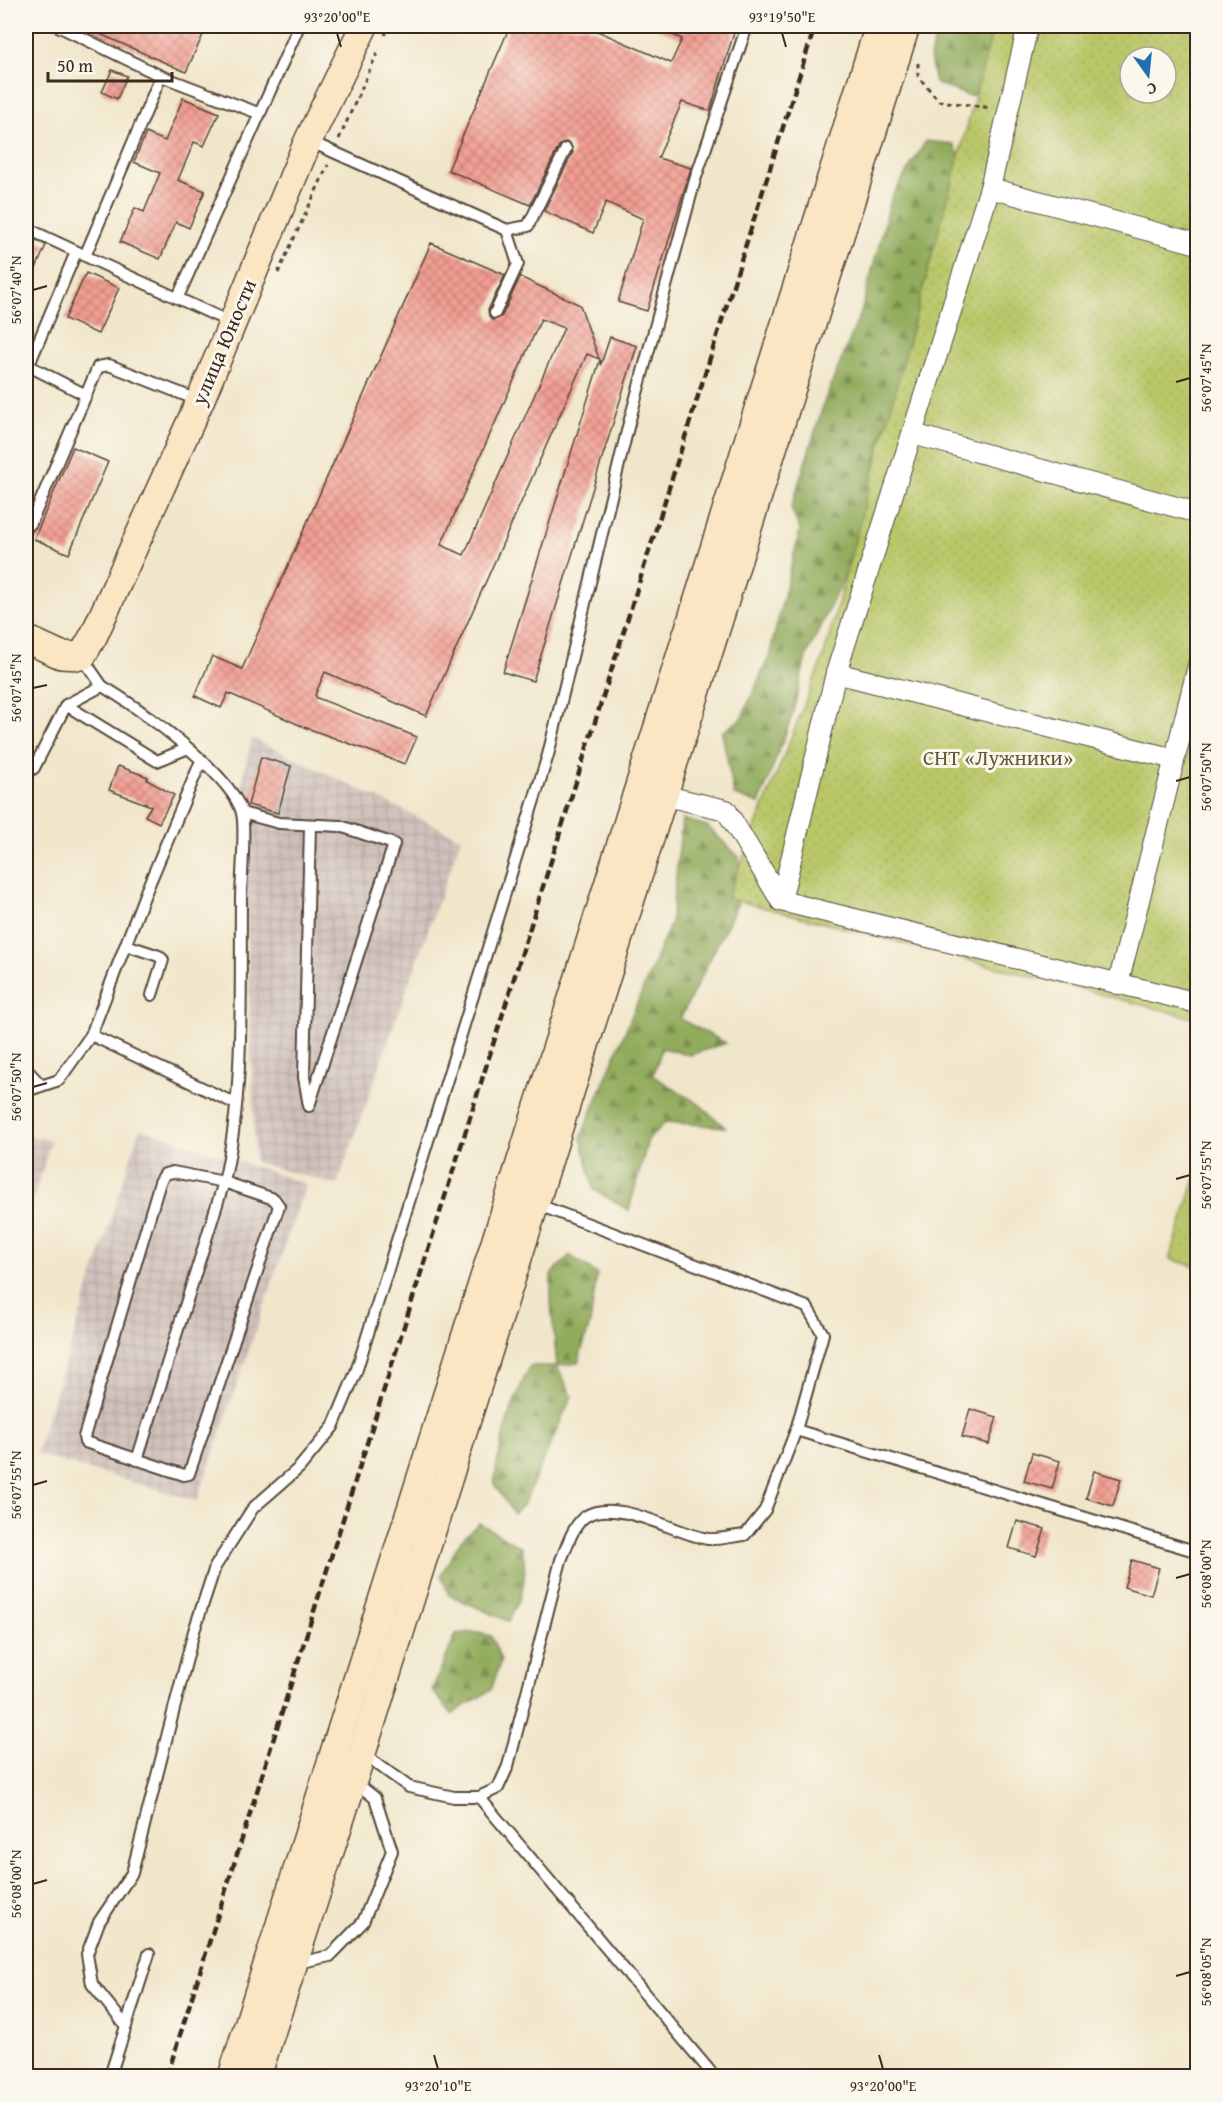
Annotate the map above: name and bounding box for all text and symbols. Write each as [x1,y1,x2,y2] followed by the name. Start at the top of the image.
[304,6,371,27] text: 93°20'00"E
[749,6,816,27] text: 93°19'50"E
[48,45,172,83] scale bar
[1118,45,1178,105] north arrow
[57,52,93,79] text: 50 m
[1144,77,1159,102] text: С
[5,255,26,324] text: 56°07'40"N
[183,274,264,411] street label: улица Юности
[1195,343,1216,412] text: 56°07'45"N
[5,653,26,722] text: 56°07'45"N
[923,742,1073,773] park label: СНТ «Лужники»
[1195,742,1216,811] text: 56°07'50"N
[5,1052,26,1121] text: 56°07'50"N
[1195,1140,1216,1209] text: 56°07'55"N
[5,1450,26,1519] text: 56°07'55"N
[1195,1539,1216,1608] text: 56°08'00"N
[5,1849,26,1918] text: 56°08'00"N
[1195,1937,1216,2006] text: 56°08'05"N
[405,2075,472,2096] text: 93°20'10"E
[850,2075,917,2096] text: 93°20'00"E

